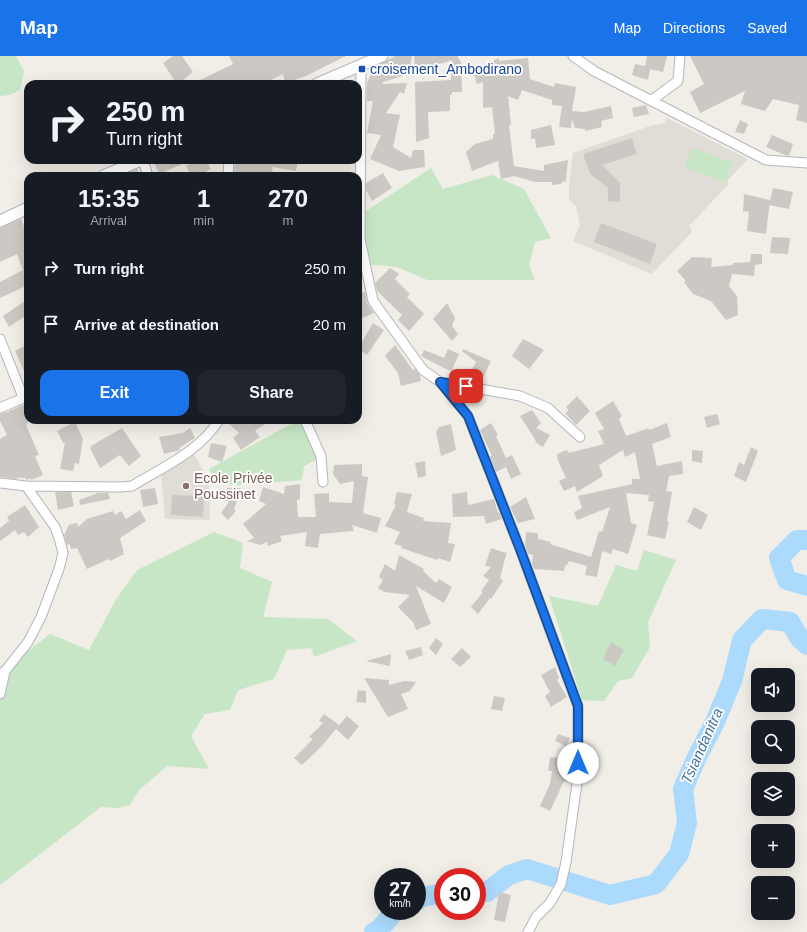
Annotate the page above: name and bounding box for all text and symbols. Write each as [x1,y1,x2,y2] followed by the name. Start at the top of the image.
[20,17,58,38] text: Map
[614,20,641,36] text: Map
[663,20,725,36] text: Directions
[747,20,787,36] text: Saved
[370,61,522,77] place label: croisement_Ambodirano
[357,64,367,74] marker: croisement_Ambodirano
[40,96,92,148] icon: right
[106,96,185,127] text: 250 m
[106,129,182,149] text: Turn right
[78,185,139,212] text: 15:35
[197,185,210,212] text: 1
[268,185,308,212] text: 270
[90,213,127,228] text: Arrival
[193,213,214,228] text: min
[283,213,293,228] text: m
[40,257,62,279] icon: right
[74,260,144,277] text: Turn right
[304,260,346,277] text: 250 m
[40,313,62,335] icon: arrive
[74,316,219,333] text: Arrive at destination
[313,316,346,333] text: 20 m
[449,369,483,403] pin
[40,370,189,416] button: Exit
[197,370,346,416] button: Share
[455,375,477,397] icon: arrive
[194,470,273,502] place label: Ecole Privée Poussinet
[181,481,191,491] marker: Ecole Privée Poussinet
[751,668,795,920] map controls
[751,668,795,712] button: sound
[677,705,726,786] water label: Tsiandanitra
[751,720,795,764] button: search
[557,742,599,784] position arrow
[751,772,795,816] button: layers
[751,824,795,868] button: +
[434,868,486,920] speed limit sign: 30
[751,876,795,920] button: −
[389,878,411,900] text: 27
[389,898,411,909] text: km/h

